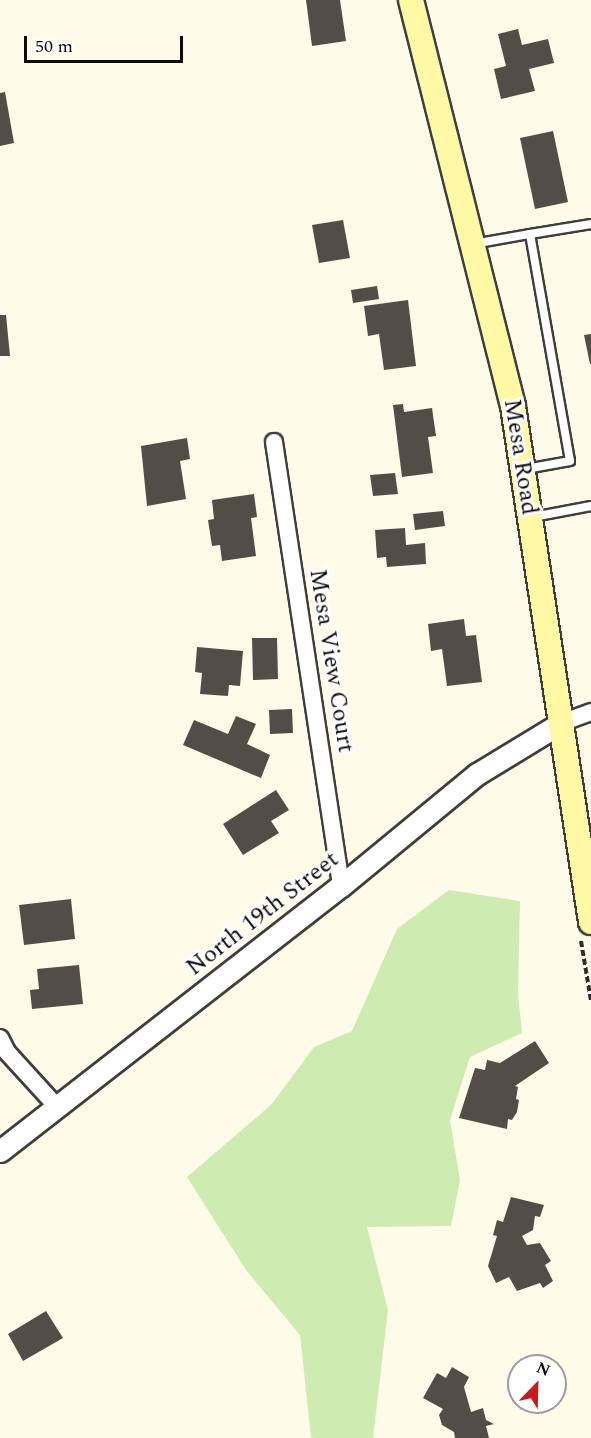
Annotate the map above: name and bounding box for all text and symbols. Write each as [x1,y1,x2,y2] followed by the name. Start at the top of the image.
[27,24,186,62] scale bar
[35,33,73,60] text: 50 m
[497,397,543,517] street label: Mesa Road
[302,567,360,755] street label: Mesa View Court
[181,846,345,982] street label: North 19th Street
[507,1354,567,1414] north arrow
[533,1356,554,1383] text: N

